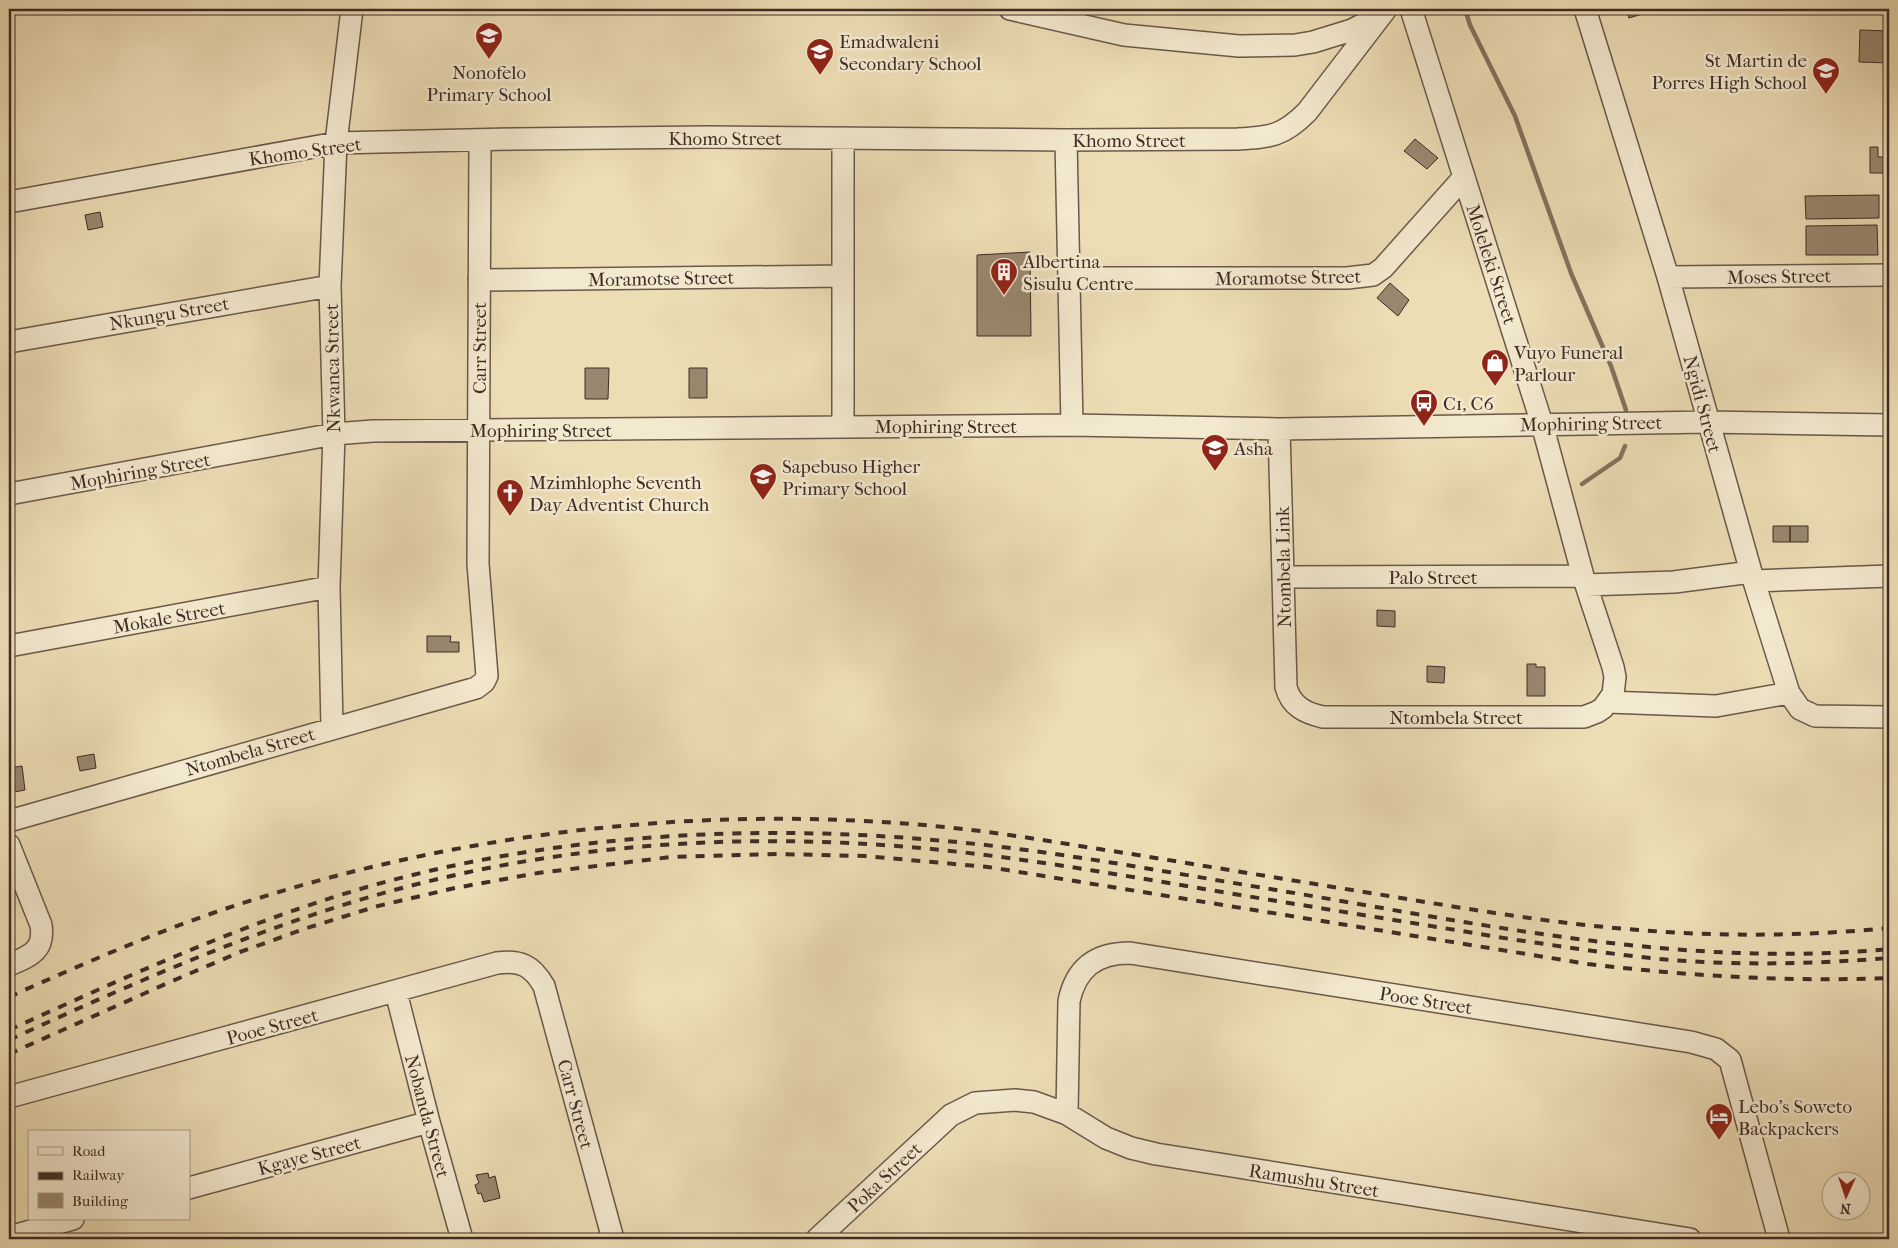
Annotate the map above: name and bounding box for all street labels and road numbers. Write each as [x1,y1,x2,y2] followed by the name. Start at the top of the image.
[668,128,782,150] street label: Khomo Street
[1072,130,1186,152] street label: Khomo Street
[247,133,363,171] street label: Khomo Street
[1461,201,1521,327] street label: Moleleki Street
[1727,265,1832,289] street label: Moses Street
[1215,266,1362,290] street label: Moramotse Street
[588,267,735,291] street label: Moramotse Street
[107,293,231,335] street label: Nkungu Street
[469,302,491,394] street label: Carr Street
[321,303,345,433] street label: Nkwanca Street
[1678,353,1726,456] street label: Ngidi Street
[1520,412,1663,436] street label: Mophiring Street
[875,416,1017,438] street label: Mophiring Street
[470,420,612,442] street label: Mophiring Street
[68,449,212,495] street label: Mophiring Street
[1272,506,1296,628] street label: Ntombela Link
[1388,567,1478,589] street label: Palo Street
[111,597,227,639] street label: Mokale Street
[1389,707,1523,729] street label: Ntombela Street
[183,723,318,781] street label: Ntombela Street
[1378,983,1474,1019] street label: Pooe Street
[224,1004,321,1050] street label: Pooe Street
[400,1052,454,1180] street label: Nobanda Street
[553,1057,598,1152] street label: Carr Street
[255,1132,363,1180] street label: Kgaye Street
[843,1138,926,1218] street label: Poka Street
[1247,1160,1381,1202] street label: Ramushu Street

